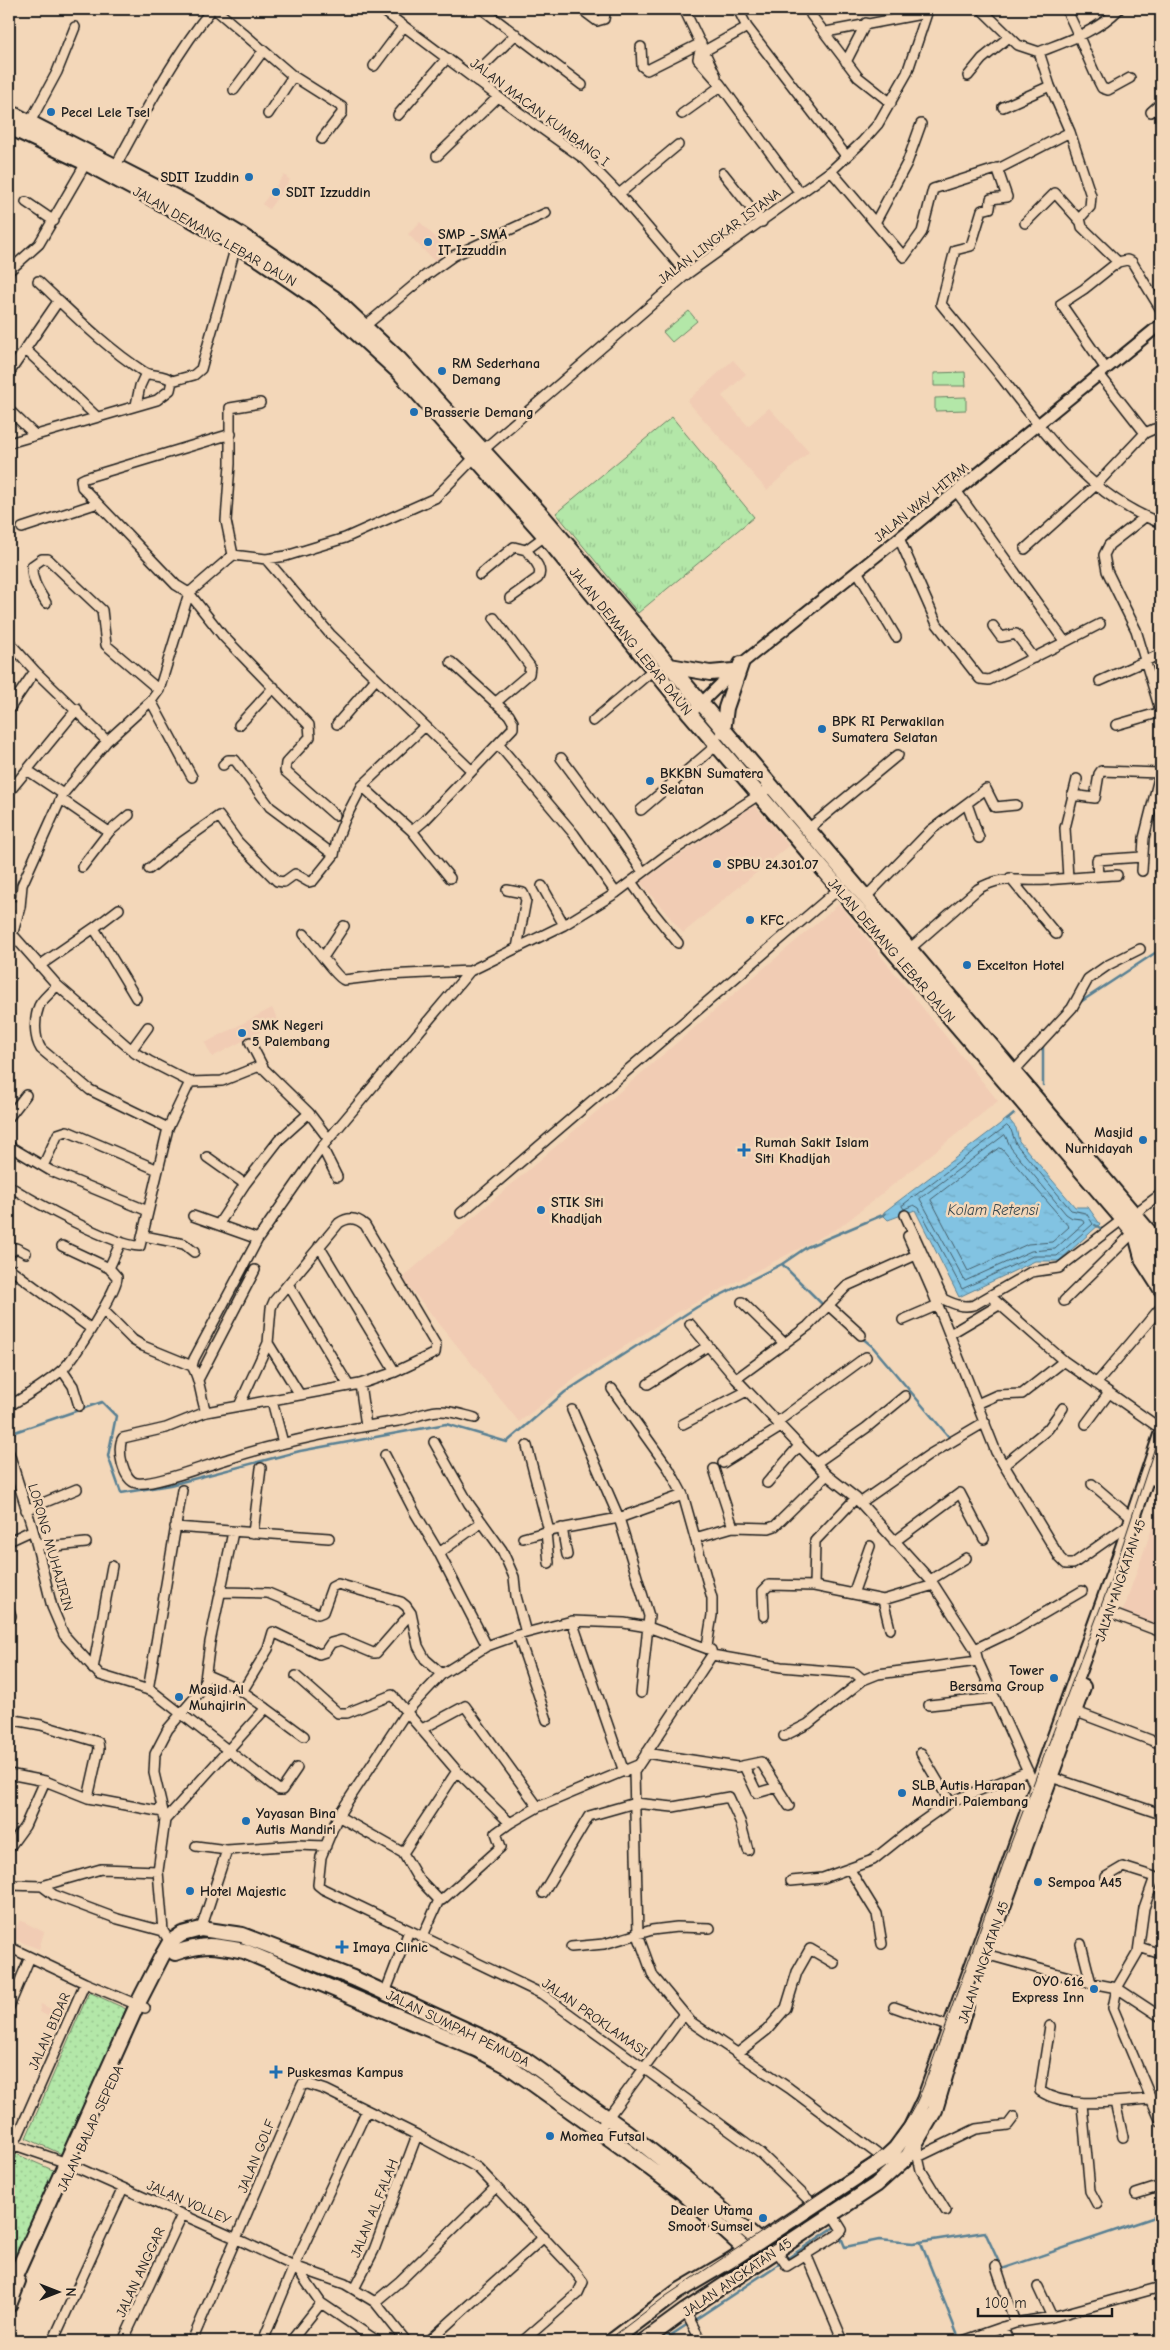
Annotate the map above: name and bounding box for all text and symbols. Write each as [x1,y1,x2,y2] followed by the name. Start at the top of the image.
[467,55,612,170] street label: JALAN MACAN KUMBANG I
[61,104,150,121] place label: Pecel Lele Tsel
[45,106,57,118] marker: Pecel Lele Tsel
[160,169,239,186] place label: SDIT Izuddin
[243,171,255,183] marker: SDIT Izuddin
[130,183,299,290] street label: JALAN DEMANG LEBAR DAUN
[286,184,371,201] place label: SDIT Izzuddin
[655,185,784,288] street label: JALAN LINGKAR ISTANA
[270,186,282,198] marker: SDIT Izzuddin
[438,226,507,259] place label: SMP - SMA IT Izzuddin
[422,236,434,248] marker: SMP - SMA IT Izzuddin
[452,355,540,388] place label: RM Sederhana Demang
[436,365,448,377] marker: RM Sederhana Demang
[424,404,534,421] place label: Brasserie Demang
[408,406,420,418] marker: Brasserie Demang
[871,459,972,546] street label: JALAN WAY HITAM
[566,564,696,719] street label: JALAN DEMANG LEBAR DAUN
[832,713,944,746] place label: BPK RI Perwakilan Sumatera Selatan
[816,723,828,735] marker: BPK RI Perwakilan Sumatera Selatan
[660,765,764,798] place label: BKKBN Sumatera Selatan
[644,775,656,787] marker: BKKBN Sumatera Selatan
[727,856,819,873] place label: SPBU 24.301.07
[711,858,723,870] marker: SPBU 24.301.07
[824,875,959,1026] street label: JALAN DEMANG LEBAR DAUN
[760,912,784,929] place label: KFC
[744,914,756,926] marker: KFC
[977,957,1064,974] place label: Excelton Hotel
[961,959,973,971] marker: Excelton Hotel
[252,1017,330,1050] place label: SMK Negeri 5 Palembang
[236,1027,248,1039] marker: SMK Negeri 5 Palembang
[1065,1124,1133,1157] place label: Masjid Nurhidayah
[755,1134,869,1167] place label: Rumah Sakit Islam Siti Khadijah
[1137,1134,1149,1146] marker: Masjid Nurhidayah
[737,1143,751,1157] marker: Rumah Sakit Islam Siti Khadijah
[551,1194,604,1227] place label: STIK Siti Khadijah
[947,1201,1039,1219] water label: Kolam Retensi
[535,1204,547,1216] marker: STIK Siti Khadijah
[24,1482,77,1613] street label: LORONG MUHAJIRIN
[1092,1517,1149,1644] street label: JALAN ANGKATAN 45
[950,1662,1044,1695] place label: Tower Bersama Group
[1048,1672,1060,1684] marker: Tower Bersama Group
[189,1681,246,1714] place label: Masjid Al Muhajirin
[173,1691,185,1703] marker: Masjid Al Muhajirin
[912,1777,1029,1810] place label: SLB Autis Harapan Mandiri Palembang
[896,1787,908,1799] marker: SLB Autis Harapan Mandiri Palembang
[256,1805,336,1838] place label: Yayasan Bina Autis Mandiri
[240,1815,252,1827] marker: Yayasan Bina Autis Mandiri
[1048,1874,1122,1891] place label: Sempoa A45
[1032,1876,1044,1888] marker: Sempoa A45
[200,1883,286,1900] place label: Hotel Majestic
[184,1885,196,1897] marker: Hotel Majestic
[955,1899,1012,2026] street label: JALAN ANGKATAN 45
[353,1939,428,1956] place label: Imaya Clinic
[335,1940,349,1954] marker: Imaya Clinic
[1012,1973,1084,2006] place label: OYO 616 Express Inn
[539,1975,651,2060] street label: JALAN PROKLAMASI
[1088,1983,1100,1995] marker: OYO 616 Express Inn
[383,1986,532,2071] street label: JALAN SUMPAH PEMUDA
[25,1990,74,2073] street label: JALAN BIDAR
[54,2062,127,2194] street label: JALAN BALAP SEPEDA
[287,2064,403,2081] place label: Puskesmas Kampus
[269,2065,283,2079] marker: Puskesmas Kampus
[234,2117,279,2195] street label: JALAN GOLF
[560,2128,645,2145] place label: Momea Futsal
[544,2130,556,2142] marker: Momea Futsal
[347,2156,402,2260] street label: JALAN AL FALAH
[144,2176,234,2229] street label: JALAN VOLLEY
[668,2202,753,2235] place label: Dealer Utama Smoot Sumsel
[757,2212,769,2224] marker: Dealer Utama Smoot Sumsel
[112,2224,169,2320] street label: JALAN ANGGAR
[679,2234,795,2320] street label: JALAN ANGKATAN 45
[32,2268,82,2318] north arrow
[978,2285,1111,2317] scale bar
[62,2287,79,2297] text: N
[985,2294,1027,2312] text: 100 m

